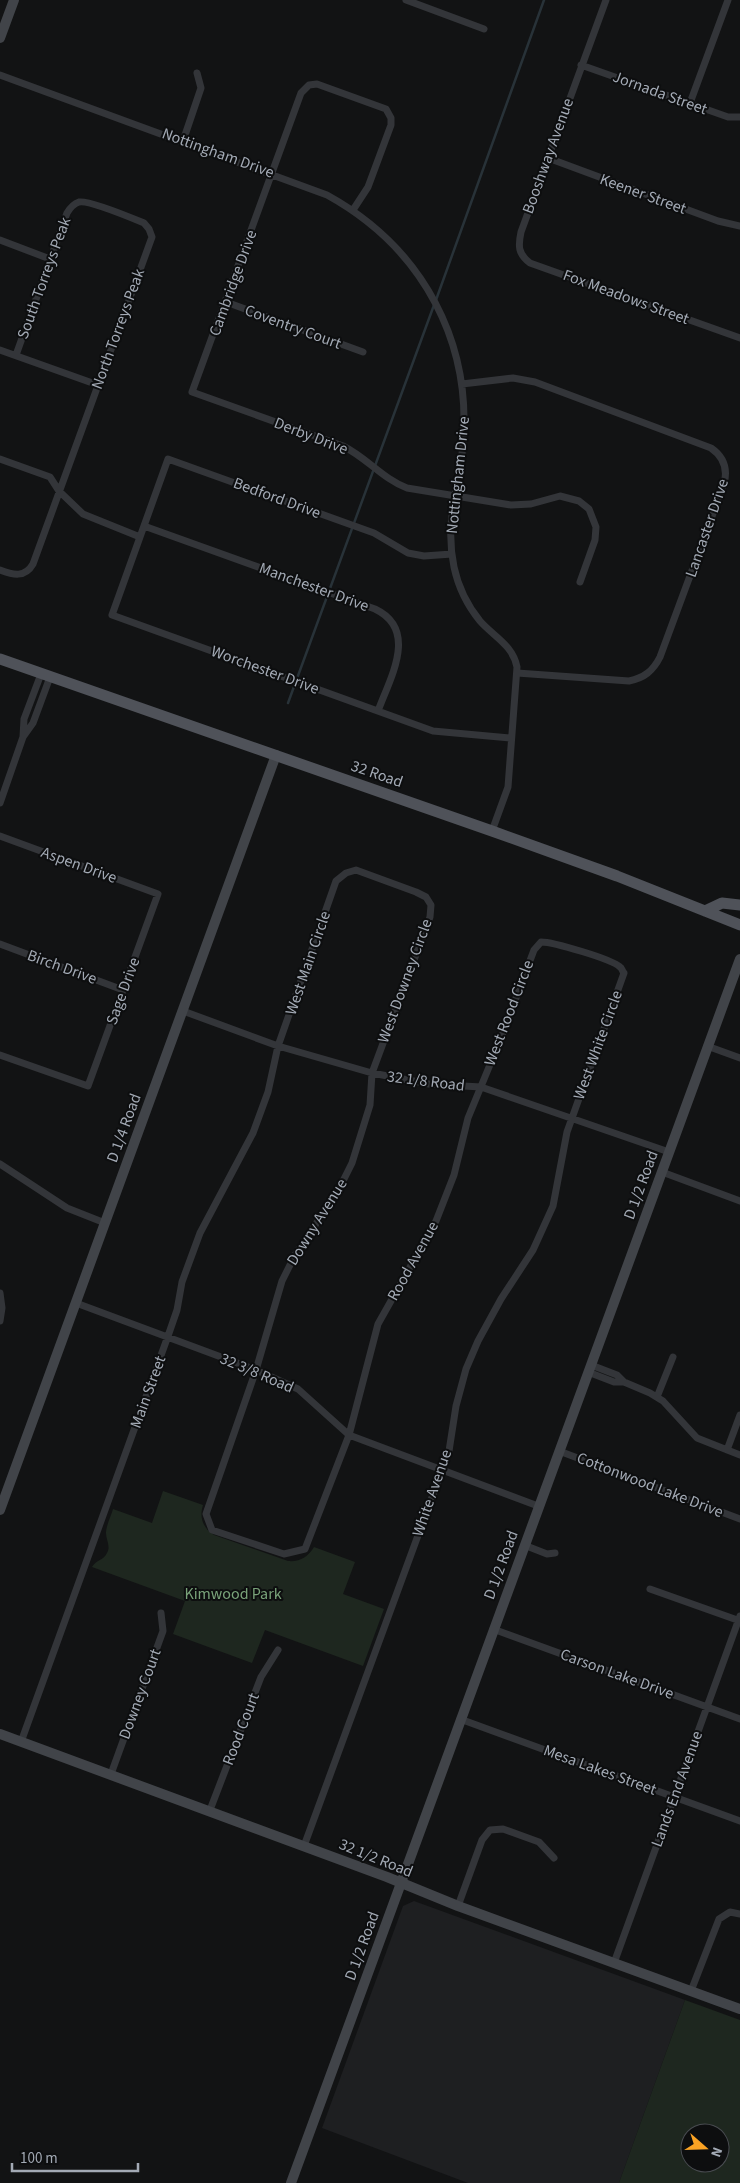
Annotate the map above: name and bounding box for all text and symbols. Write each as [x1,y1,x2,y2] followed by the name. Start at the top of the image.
[610,66,711,120] street label: Jornada Street
[517,95,579,217] street label: Booshway Avenue
[159,123,277,184] street label: Nottingham Drive
[597,168,690,220] street label: Keener Street
[12,214,76,342] street label: South Torreys Peak
[204,227,262,339] street label: Cambridge Drive
[560,264,693,330] street label: Fox Meadows Street
[86,266,150,392] street label: North Torreys Peak
[242,299,345,355] street label: Coventry Court
[271,412,351,460] street label: Derby Drive
[441,415,475,535] street label: Nottingham Drive
[230,472,324,524] street label: Bedford Drive
[680,476,734,580] street label: Lancaster Drive
[256,557,372,617] street label: Manchester Drive
[208,640,322,700] street label: Worchester Drive
[348,755,406,793] street label: 32 Road
[38,841,120,889] street label: Aspen Drive
[280,908,336,1018] street label: West Main Circle
[372,916,438,1046] street label: West Downey Circle
[24,944,100,990] street label: Birch Drive
[101,954,145,1028] street label: Sage Drive
[479,957,539,1069] street label: West Rood Circle
[568,987,628,1103] street label: West White Circle
[386,1065,466,1097] street label: 32 1/8 Road
[101,1090,147,1166] street label: D 1/4 Road
[618,1147,664,1223] street label: D 1/2 Road
[282,1174,353,1270] street label: Downy Avenue
[382,1217,444,1305] street label: Rood Avenue
[217,1348,297,1398] street label: 32 3/8 Road
[125,1352,171,1431] street label: Main Street
[407,1446,457,1540] street label: White Avenue
[574,1447,727,1523] street label: Cottonwood Lake Drive
[478,1527,524,1603] street label: D 1/2 Road
[184,1583,282,1605] park label: Kimwood Park
[557,1643,677,1705] street label: Carson Lake Drive
[113,1645,167,1742] street label: Downey Court
[217,1689,265,1768] street label: Rood Court
[646,1728,708,1850] street label: Lands End Avenue
[540,1739,660,1801] street label: Mesa Lakes Street
[336,1833,416,1883] street label: 32 1/2 Road
[339,1908,385,1984] street label: D 1/2 Road
[680,2123,730,2173] north arrow
[12,2140,139,2172] scale bar
[705,2144,727,2160] text: N
[20,2148,58,2169] text: 100 m

